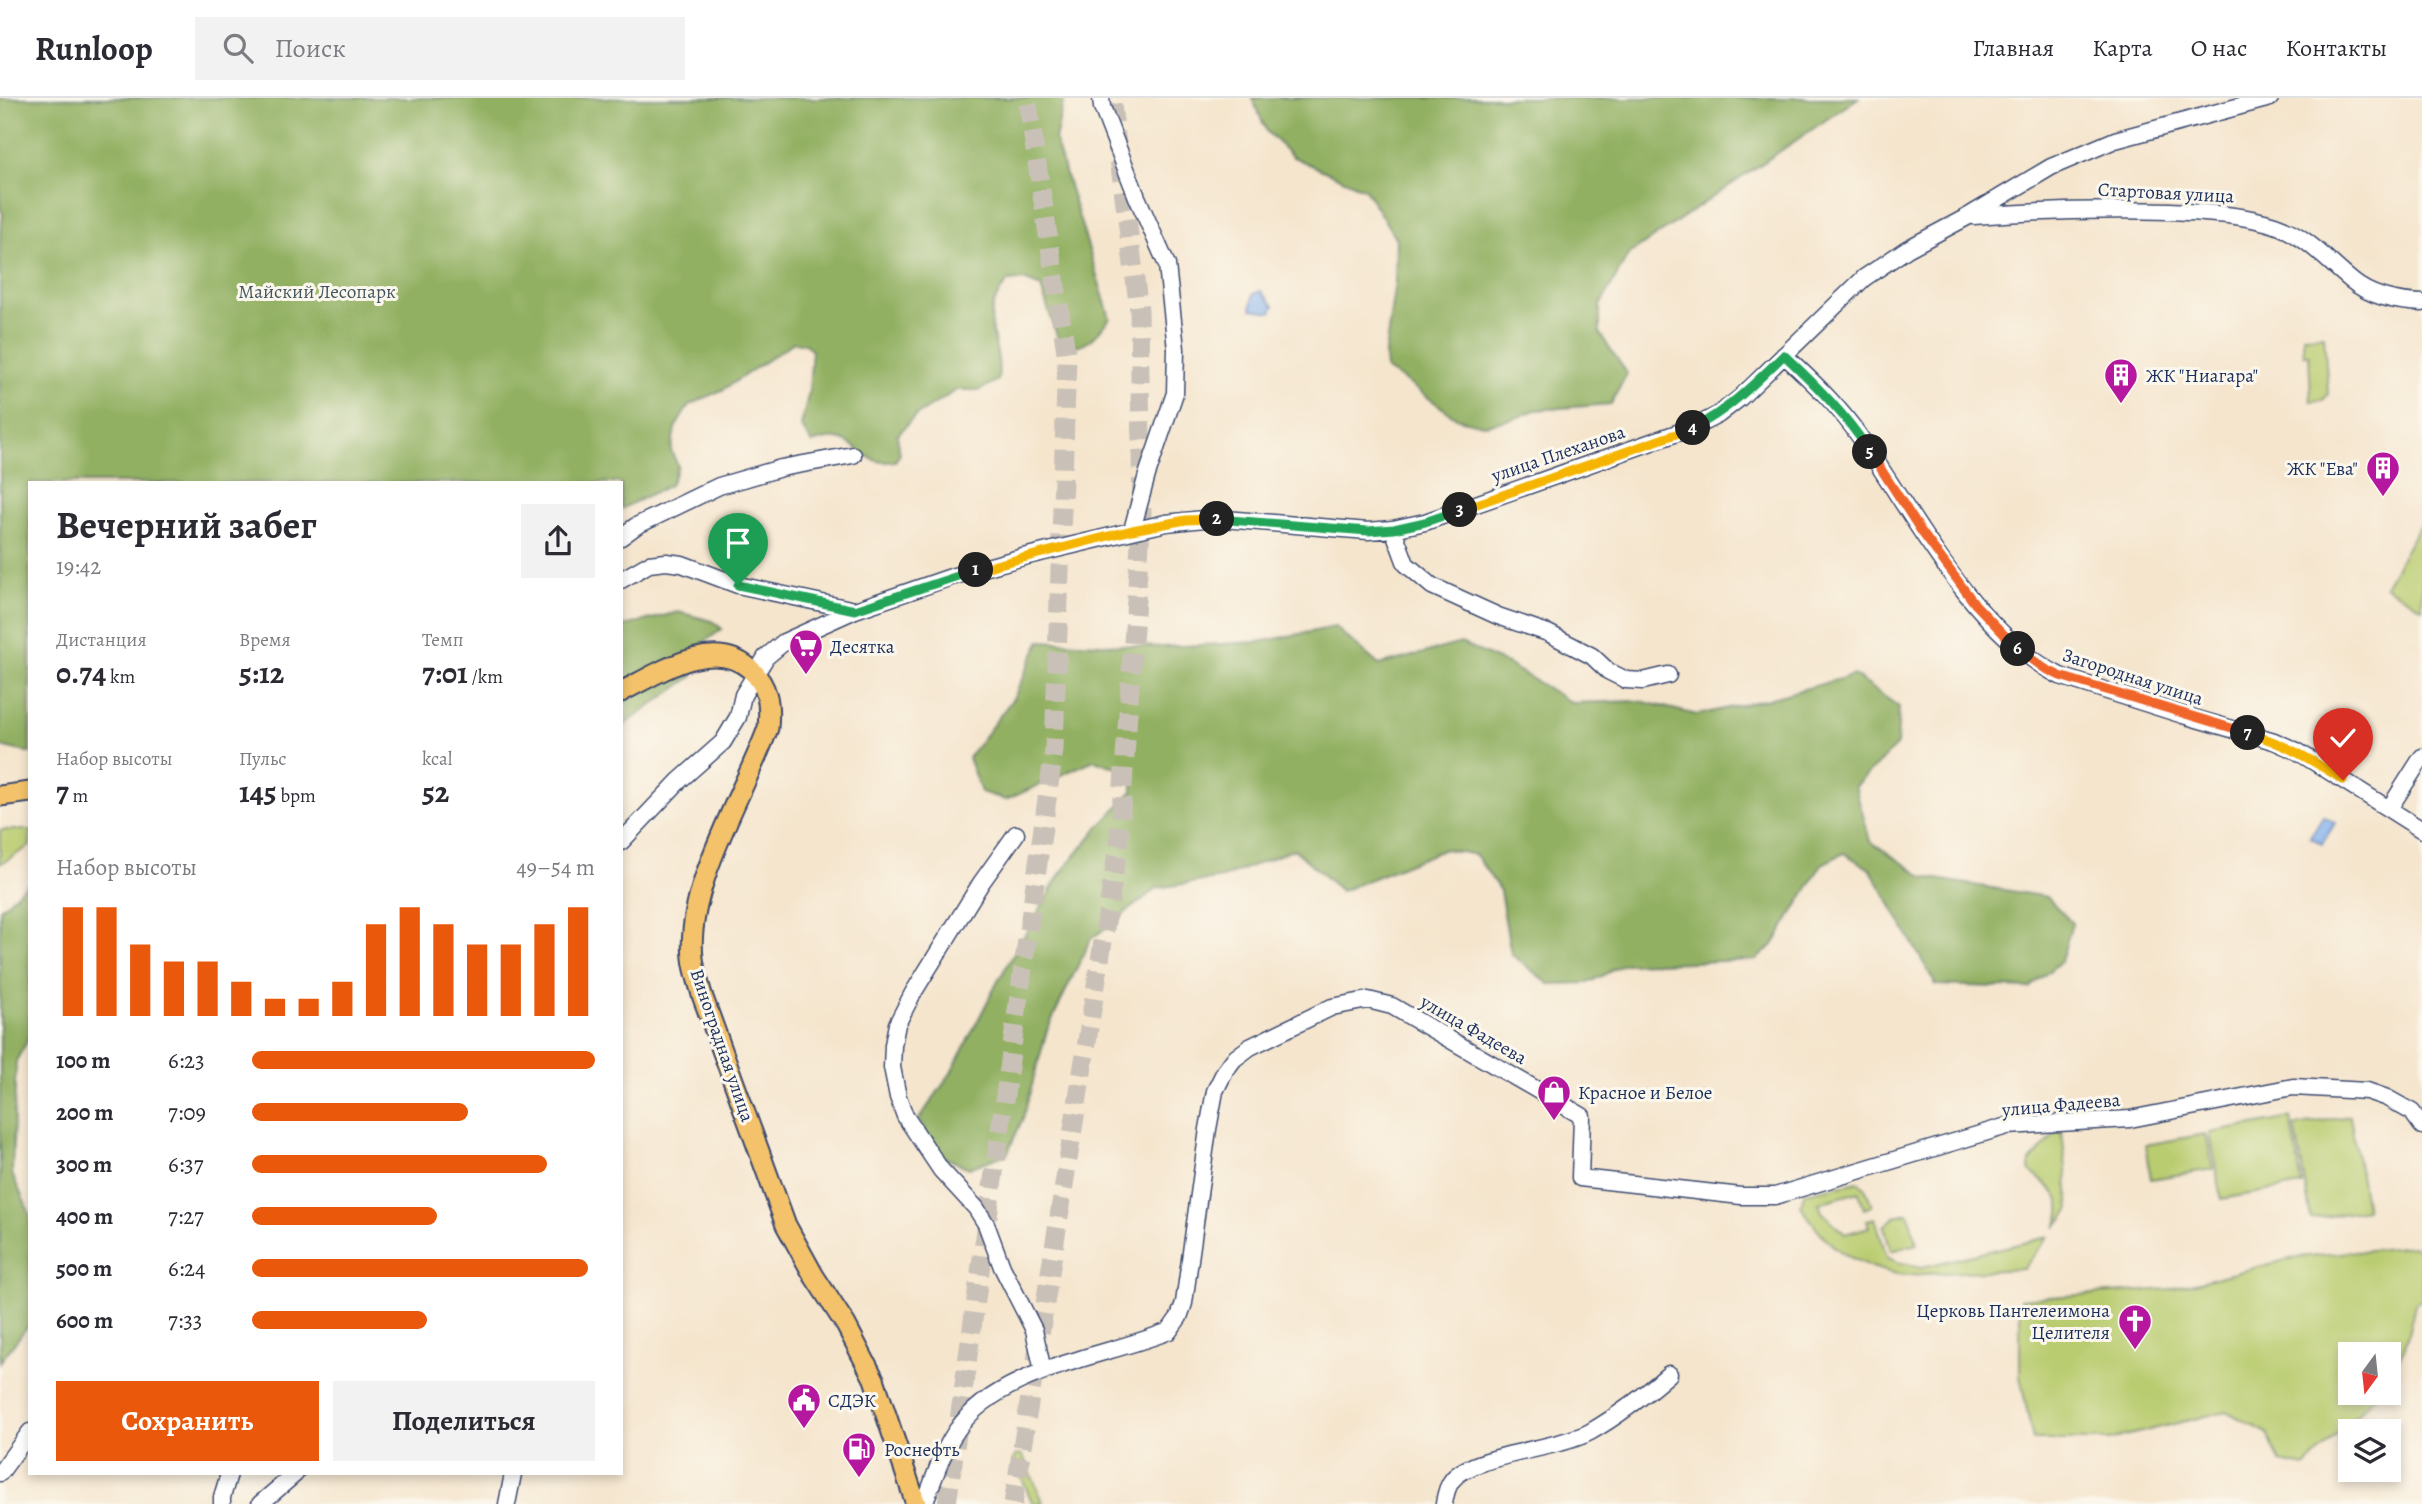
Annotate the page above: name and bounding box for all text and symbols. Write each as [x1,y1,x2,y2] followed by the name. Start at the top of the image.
[195,17,685,80] search box
[35,26,153,71] text: Runloop
[219,29,257,67] icon: search
[275,31,346,66] text: Поиск
[1973,32,2054,64] text: Главная
[2092,32,2153,64] text: Карта
[2191,32,2247,64] text: О нас
[2285,32,2387,64] text: Контакты
[2097,176,2235,210] street label: Стартовая улица
[238,279,396,305] park label: Майский Лесопарк
[2102,356,2140,405] building icon: ЖК "Ниагара"
[2146,363,2258,389] place label: ЖК "Ниагара"
[1676,410,1710,446] pin: 4
[1688,414,1697,440] text: 4
[1487,419,1629,489] street label: улица Плеханова
[1853,434,1888,470] pin: 5
[1865,438,1874,464] text: 5
[2364,449,2402,498] building icon: ЖК "Ева"
[2287,456,2358,482] place label: ЖК "Ева"
[1442,492,1478,528] pin: 3
[1455,496,1464,522] text: 3
[56,499,317,551] text: Вечерний забег
[1200,502,1234,536] pin: 2
[521,504,595,578] button: share
[1212,505,1221,531] text: 2
[708,513,768,585] pin
[719,524,757,562] icon: arrive
[56,551,101,582] text: 19:42
[958,552,993,588] pin: 1
[972,556,979,582] text: 1
[56,627,147,653] text: Дистанция
[239,627,291,653] text: Время
[422,627,463,653] text: Темп
[787,627,825,676] supermarket icon: Десятка
[2000,632,2036,666] pin: 6
[830,634,895,660] place label: Десятка
[2013,635,2022,661] text: 6
[2059,642,2207,712] street label: Загородная улица
[56,653,106,693] text: 0.74
[239,653,284,693] text: 5:12
[422,653,468,693] text: 7:01
[106,664,135,690] text: km
[468,664,503,690] text: /km
[2313,708,2373,780] pin
[2230,716,2266,750] pin: 7
[2243,719,2252,745] text: 7
[2324,719,2362,757] icon: check
[56,746,172,772] text: Набор высоты
[239,746,287,772] text: Пульс
[422,746,452,772] text: kcal
[56,772,69,812] text: 7
[239,772,277,812] text: 145
[422,772,449,812] text: 52
[69,783,88,809] text: m
[277,783,316,809] text: bpm
[56,852,197,883] text: Набор высоты
[516,852,595,883] text: 49–54 m
[684,965,761,1126] street label: Виноградная улица
[1415,988,1532,1071] street label: улица Фадеева
[56,1045,111,1076] text: 100 m
[168,1045,205,1076] text: 6:23
[1535,1073,1573,1122] shop icon: Красное и Белое
[1578,1080,1712,1106] place label: Красное и Белое
[2000,1087,2122,1123] street label: улица Фадеева
[56,1097,114,1128] text: 200 m
[168,1097,206,1128] text: 7:09
[56,1149,112,1180] text: 300 m
[168,1149,203,1180] text: 6:37
[56,1201,113,1232] text: 400 m
[168,1201,204,1232] text: 7:27
[56,1253,112,1284] text: 500 m
[168,1253,205,1284] text: 6:24
[1916,1298,2110,1346] place label: Церковь Пантелеимона Целителя
[2116,1302,2154,1351] church icon: Церковь Пантелеимона Целителя
[56,1305,113,1336] text: 600 m
[168,1305,202,1336] text: 7:33
[2338,1342,2401,1405] north arrow
[2338,1342,2401,1482] map controls
[56,1381,319,1461] button: Сохранить
[333,1381,595,1461] button: Поделиться
[785,1381,823,1430] public building icon: СДЭК
[828,1388,876,1414] place label: СДЭК
[2338,1419,2401,1482] button: layers
[840,1430,878,1479] fuel station icon: Роснефть
[884,1437,959,1463] place label: Роснефть

